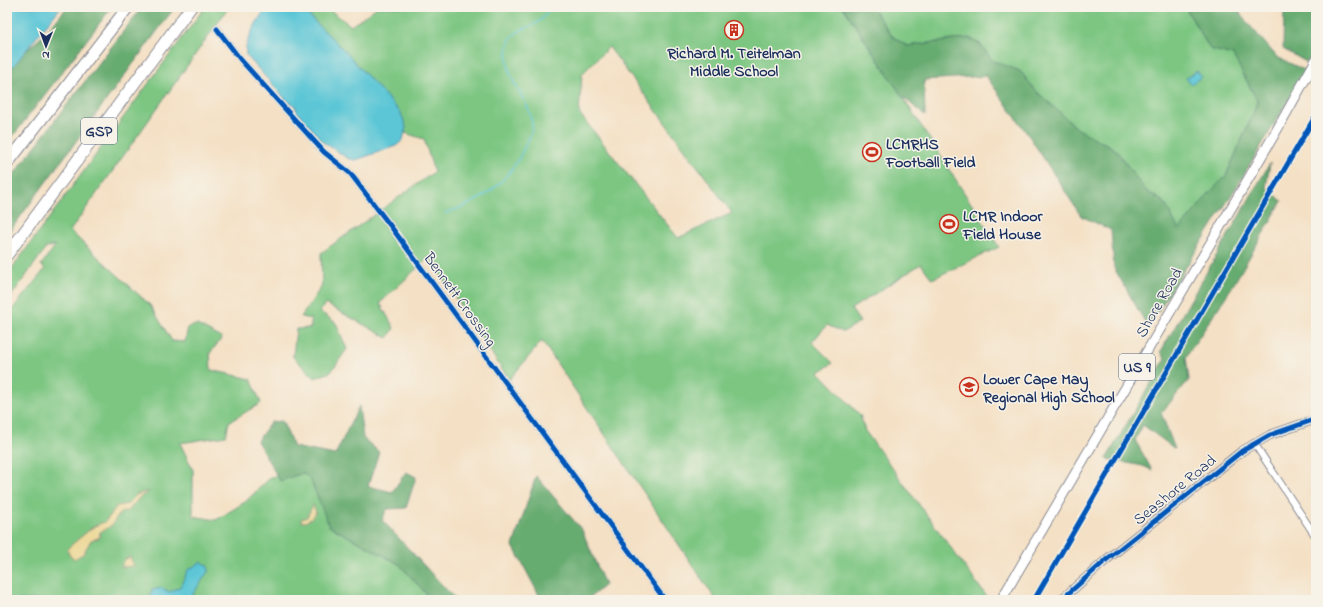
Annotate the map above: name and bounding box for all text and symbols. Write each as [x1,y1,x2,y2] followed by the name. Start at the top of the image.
[723,19,745,41] building icon: Richard M. Teitelman Middle School
[26,26,66,66] north arrow
[666,42,801,84] place label: Richard M. Teitelman Middle School
[42,47,50,63] text: N
[81,118,117,144] road number: GSP
[885,133,976,175] place label: LCMRHS Football Field
[861,141,883,163] sports icon: LCMRHS Football Field
[962,205,1044,247] place label: LCMR Indoor Field House
[938,213,960,235] sports icon: LCMR Indoor Field House
[416,247,502,353] street label: Bennett Crossing
[1130,264,1189,342] street label: Shore Road
[1119,354,1155,380] road number: US 9
[982,368,1115,411] place label: Lower Cape May Regional High School
[958,376,980,398] school or university icon: Lower Cape May Regional High School
[1128,449,1222,532] street label: Seashore Road

